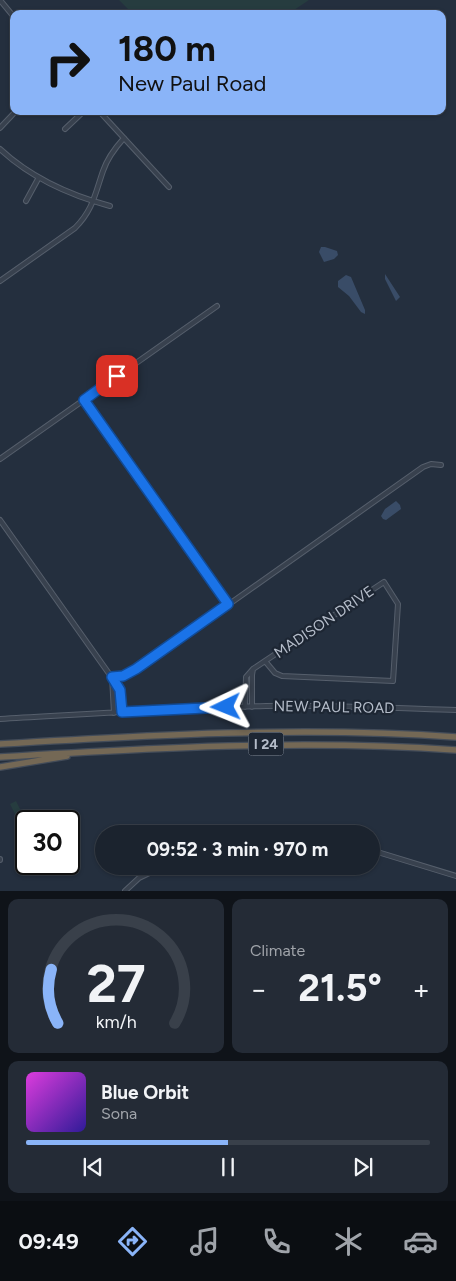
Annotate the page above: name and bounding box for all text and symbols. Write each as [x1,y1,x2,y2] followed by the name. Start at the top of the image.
[118,28,216,70] text: 180 m
[35,30,100,95] icon: right
[118,70,266,97] text: New Paul Road
[96,355,138,397] pin
[103,362,131,390] icon: arrive
[271,582,377,662] street label: MADISON DRIVE
[199,680,251,732] position arrow
[273,697,395,717] street label: NEW PAUL ROAD
[248,732,284,756] road number: I 24
[15,810,80,875] speed limit sign: 30
[147,838,328,861] text: 09:52 · 3 min · 970 m
[250,941,305,960] text: Climate
[86,953,146,1015] text: 27
[298,965,382,1011] text: 21.5°
[250,972,267,1006] text: −
[413,972,430,1006] text: +
[96,1011,136,1032] text: km/h
[101,1081,189,1104] text: Blue Orbit
[101,1104,137,1123] text: Sona
[79,1153,107,1181] icon: previous
[214,1153,242,1181] icon: pause
[349,1153,377,1181] icon: next
[115,1224,150,1259] icon: directions
[187,1224,222,1259] icon: music
[259,1224,294,1259] icon: phone
[331,1224,366,1259] icon: climate
[403,1224,438,1259] icon: car
[18,1228,79,1255] text: 09:49

